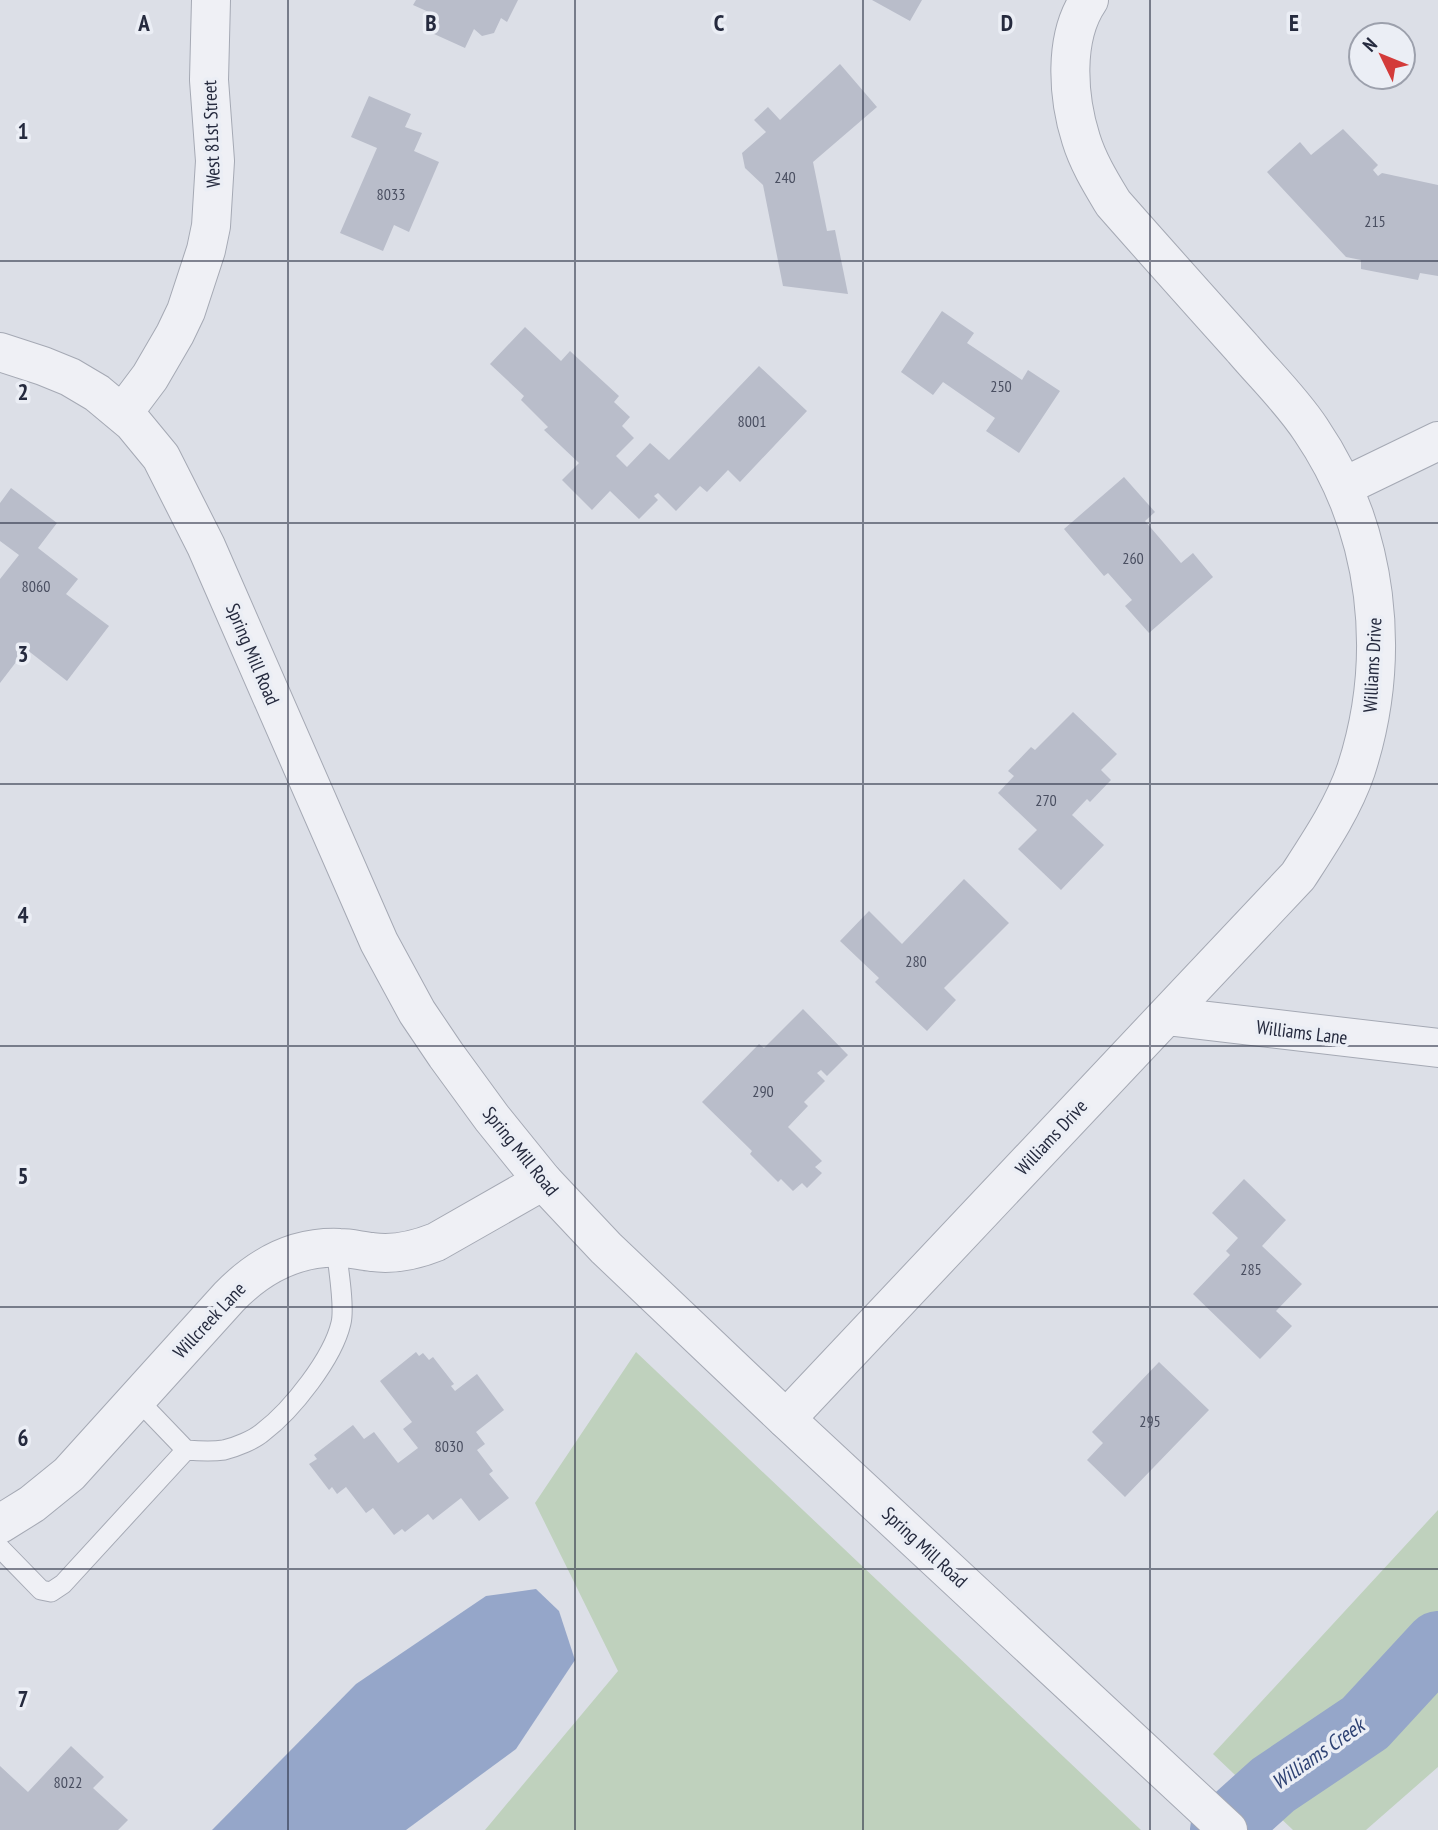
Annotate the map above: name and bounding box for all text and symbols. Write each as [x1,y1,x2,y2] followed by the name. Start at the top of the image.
[137,8,150,37] text: A
[425,8,437,37] text: B
[714,8,725,37] text: C
[1001,8,1013,37] text: D
[1289,8,1299,37] text: E
[1347,21,1417,91] north arrow
[1357,32,1382,56] text: N
[197,79,225,188] street label: West 81st Street
[18,116,29,145] text: 1
[774,167,796,187] house number: 240
[377,184,405,204] house number: 8033
[1364,211,1386,231] house number: 215
[990,376,1012,396] house number: 250
[18,377,29,406] text: 2
[738,411,766,431] house number: 8001
[1122,548,1144,568] house number: 260
[22,576,50,596] house number: 8060
[221,600,285,708] street label: Spring Mill Road
[1358,617,1386,713] street label: Williams Drive
[18,639,29,668] text: 3
[1035,790,1057,810] house number: 270
[18,900,29,929] text: 4
[905,951,927,971] house number: 280
[1255,1015,1349,1050] street label: Williams Lane
[752,1081,774,1101] house number: 290
[1010,1094,1092,1180] street label: Williams Drive
[478,1102,564,1200] street label: Spring Mill Road
[18,1161,29,1190] text: 5
[1240,1259,1262,1279] house number: 285
[168,1277,250,1363] street label: Willcreek Lane
[1139,1411,1161,1431] house number: 295
[18,1423,29,1452] text: 6
[435,1436,463,1456] house number: 8030
[877,1501,973,1593] street label: Spring Mill Road
[18,1684,29,1713] text: 7
[1266,1710,1372,1795] water label: Williams Creek
[54,1772,82,1792] house number: 8022

